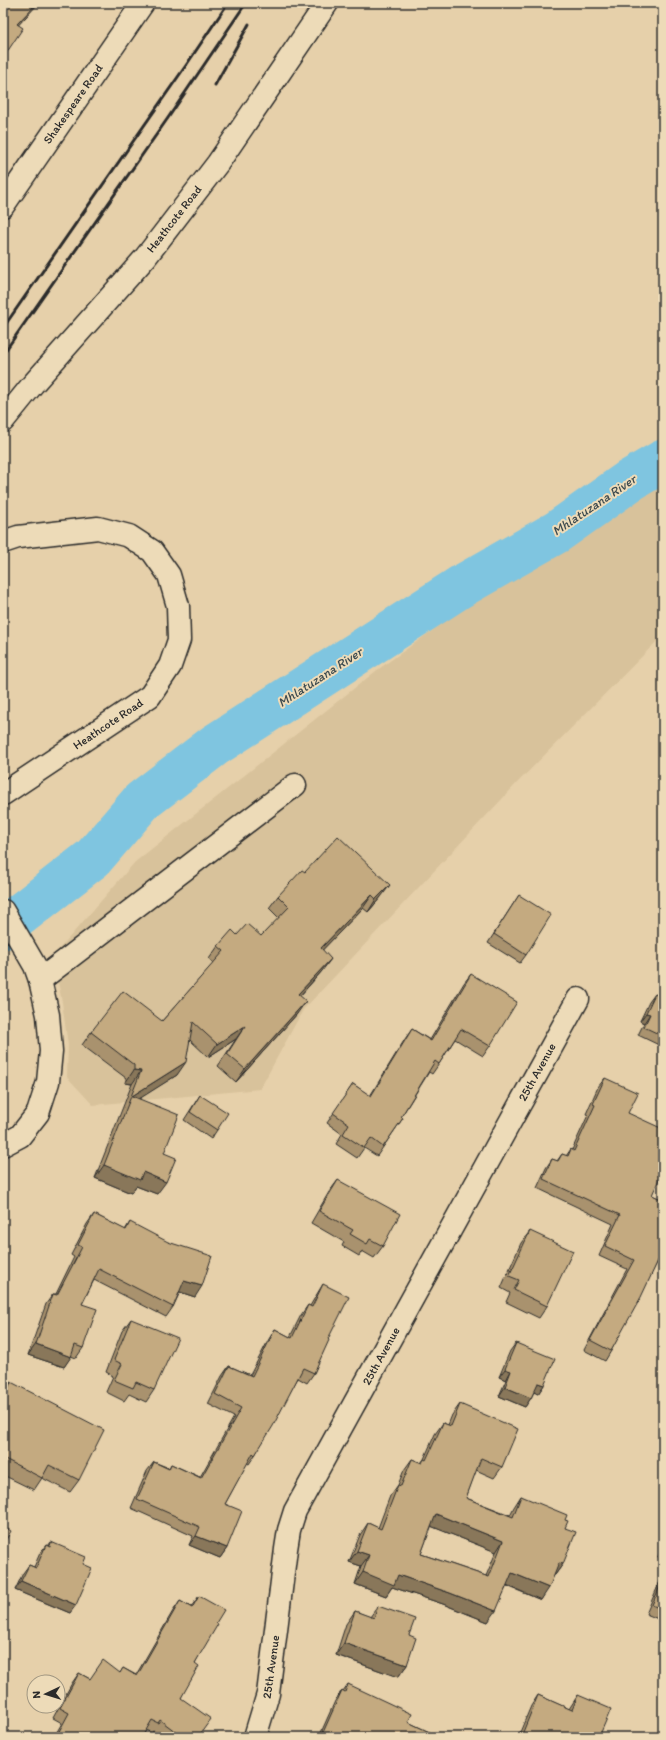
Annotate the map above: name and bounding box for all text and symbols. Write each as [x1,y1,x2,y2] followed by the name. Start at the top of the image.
[40,61,106,147] street label: Shakespeare Road
[143,182,205,255] street label: Heathcote Road
[549,470,640,539] water label: Mhlatuzana River
[275,643,367,710] water label: Mhlatuzana River
[70,695,146,753] street label: Heathcote Road
[515,1040,559,1103] street label: 25th Avenue
[359,1324,403,1387] street label: 25th Avenue
[260,1634,282,1700] street label: 25th Avenue
[26,1674,66,1714] north arrow
[30,1690,43,1699] text: N

